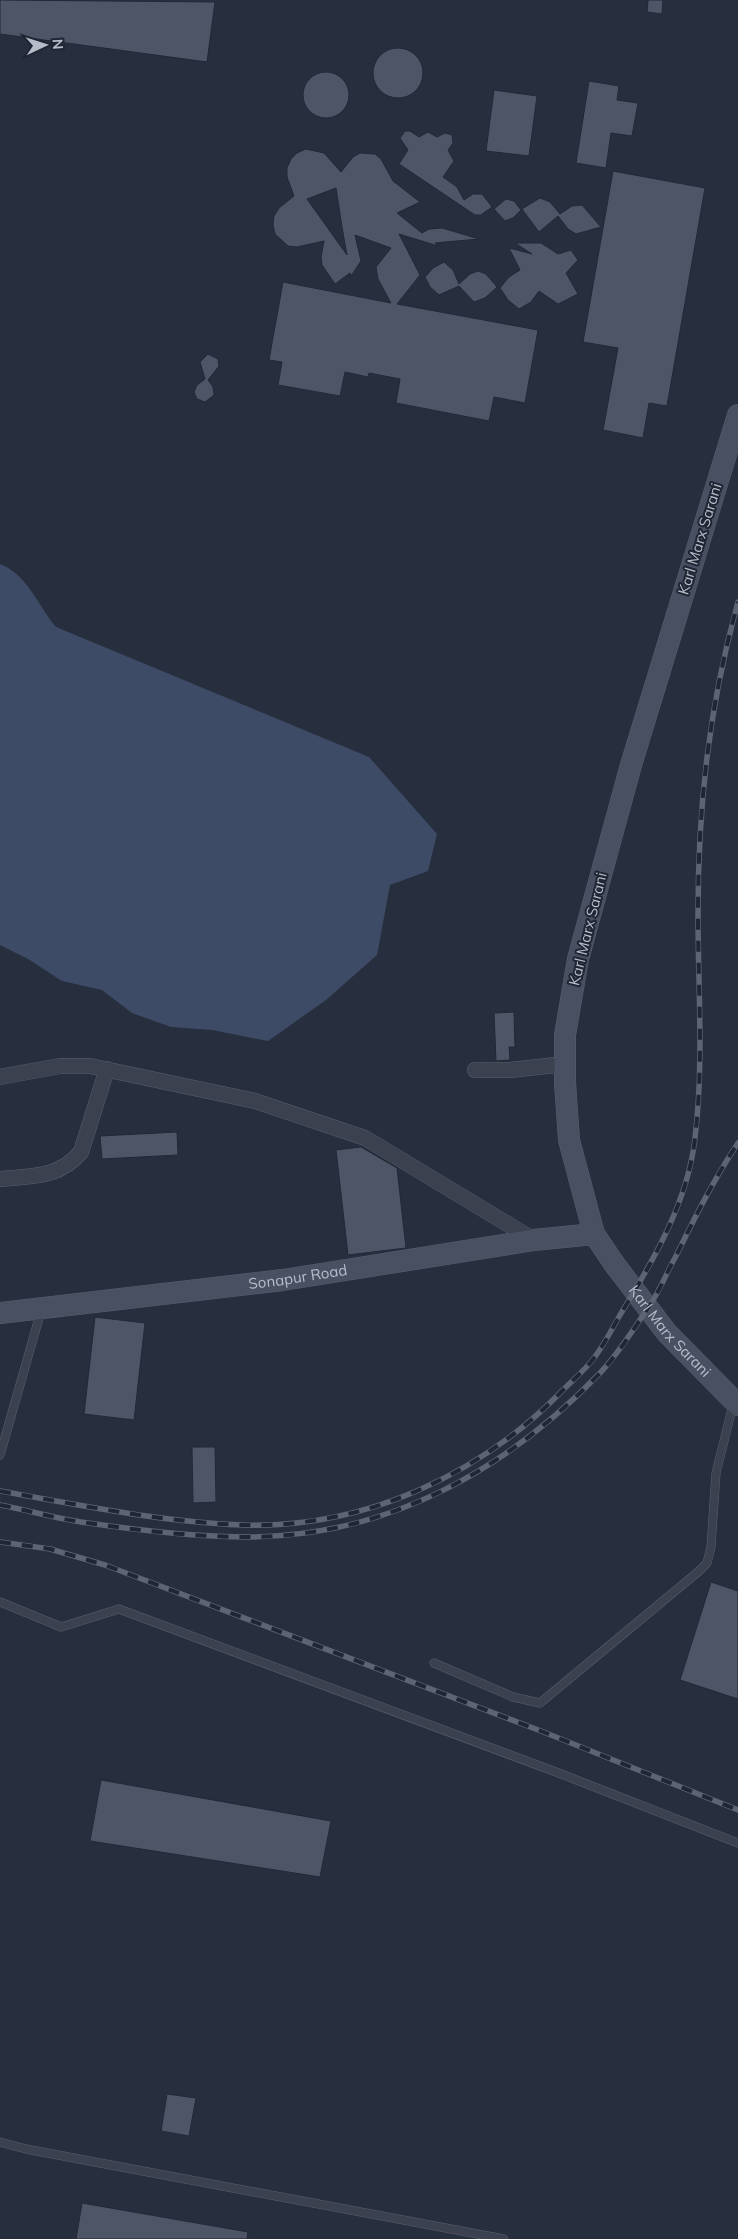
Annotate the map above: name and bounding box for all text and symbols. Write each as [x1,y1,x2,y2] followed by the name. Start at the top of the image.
[20,20,70,70] north arrow
[49,38,67,50] text: N
[673,481,726,597] street label: Karl Marx Sarani
[564,870,611,987] street label: Karl Marx Sarani
[247,1260,349,1293] street label: Sonapur Road
[625,1281,715,1381] street label: Karl Marx Sarani

